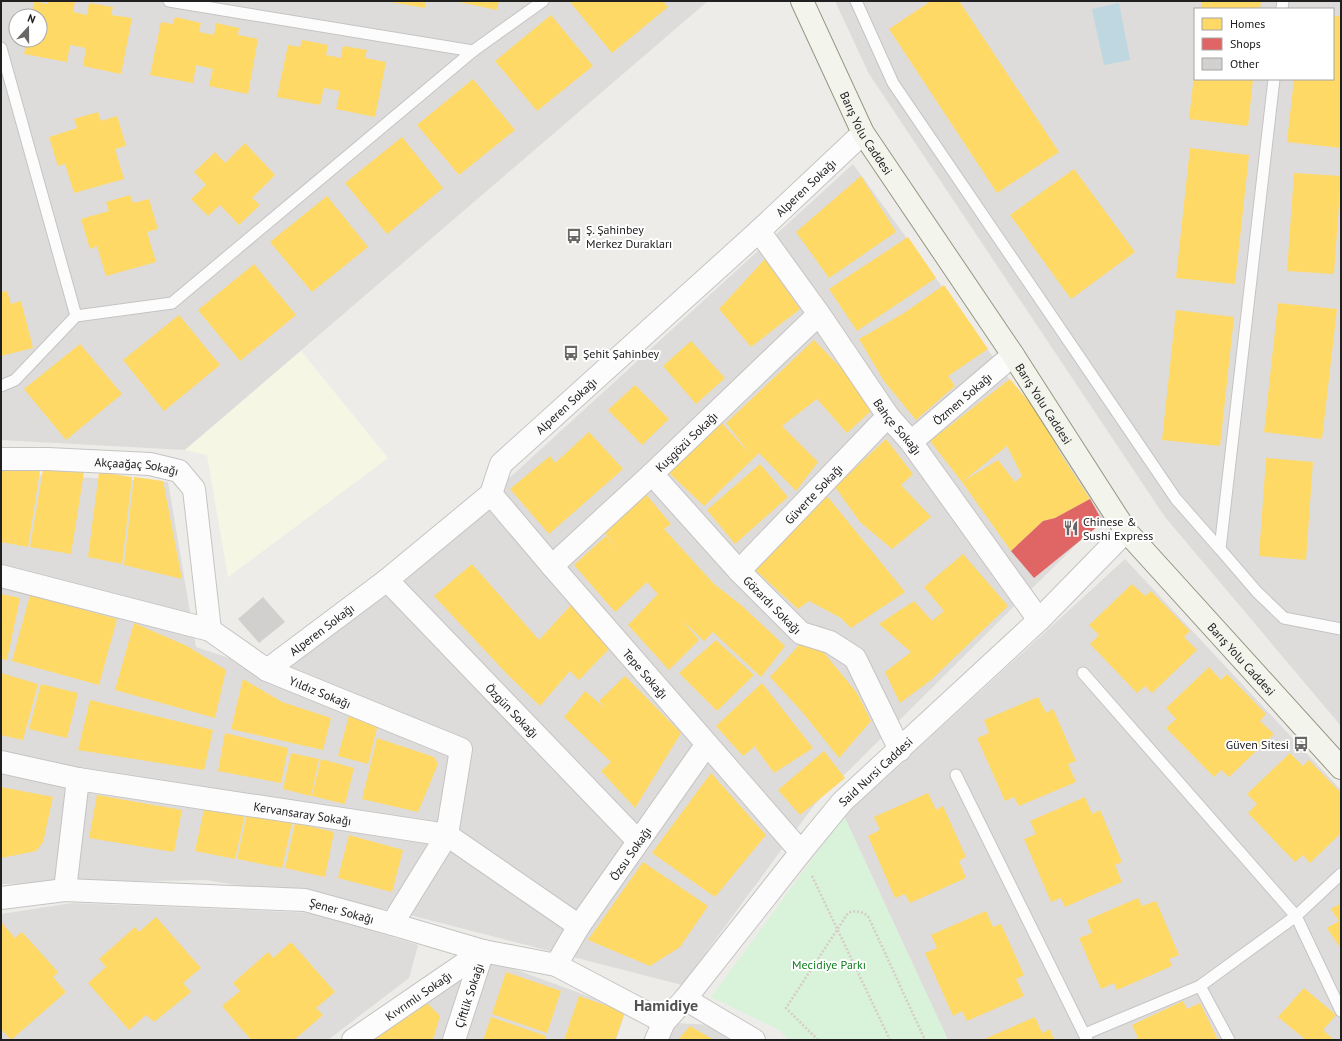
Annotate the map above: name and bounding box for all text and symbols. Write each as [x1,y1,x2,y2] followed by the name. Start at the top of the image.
[8,8,48,48] north arrow
[1194,8,1334,80] legend
[26,11,37,26] text: N
[1230,16,1265,31] text: Homes
[1230,36,1261,51] text: Shops
[1230,56,1259,71] text: Other
[837,89,896,177] street label: Barış Yolu Caddesi
[772,155,839,219] street label: Alperen Sokağı
[586,222,672,251] place label: Ş. Şahinbey Merkez Durakları
[565,227,583,245] bus stop icon: Ş. Şahinbey Merkez Durakları
[562,344,580,362] bus stop icon: Şehit Şahinbey
[583,346,660,361] place label: Şehit Şahinbey
[1013,360,1076,447] street label: Barış Yolu Caddesi
[929,369,995,428] street label: Özmen Sokağı
[532,374,600,437] street label: Alperen Sokağı
[871,396,925,458] street label: Bahçe Sokağı
[652,408,720,475] street label: Kuşgözü Sokağı
[94,454,180,478] street label: Akçaağaç Sokağı
[781,461,845,527] street label: Güverte Sokağı
[1083,514,1153,543] place label: Chinese & Sushi Express
[1062,519,1080,537] restaurant icon: Chinese & Sushi Express
[741,573,805,637] street label: Gözardı Sokağı
[286,600,357,658] street label: Alperen Sokağı
[1205,619,1279,698] street label: Barış Yolu Caddesi
[620,646,671,702] street label: Tepe Sokağı
[287,672,353,711] street label: Yıldız Sokağı
[483,680,542,741] street label: Özgün Sokağı
[835,733,915,809] street label: Said Nursi Caddesi
[1292,735,1310,753] bus stop icon: Güven Sitesi
[1226,737,1289,752] place label: Güven Sitesi
[253,798,353,828] street label: Kervansaray Sokağı
[606,824,654,883] street label: Özsu Sokağı
[308,894,376,926] street label: Şener Sokağı
[792,957,866,972] park label: Mecidiye Parkı
[451,961,486,1030] street label: Çiftlik Sokağı
[382,967,454,1023] street label: Kıvrımlı Sokağı
[634,995,698,1015] district label: Hamidiye

